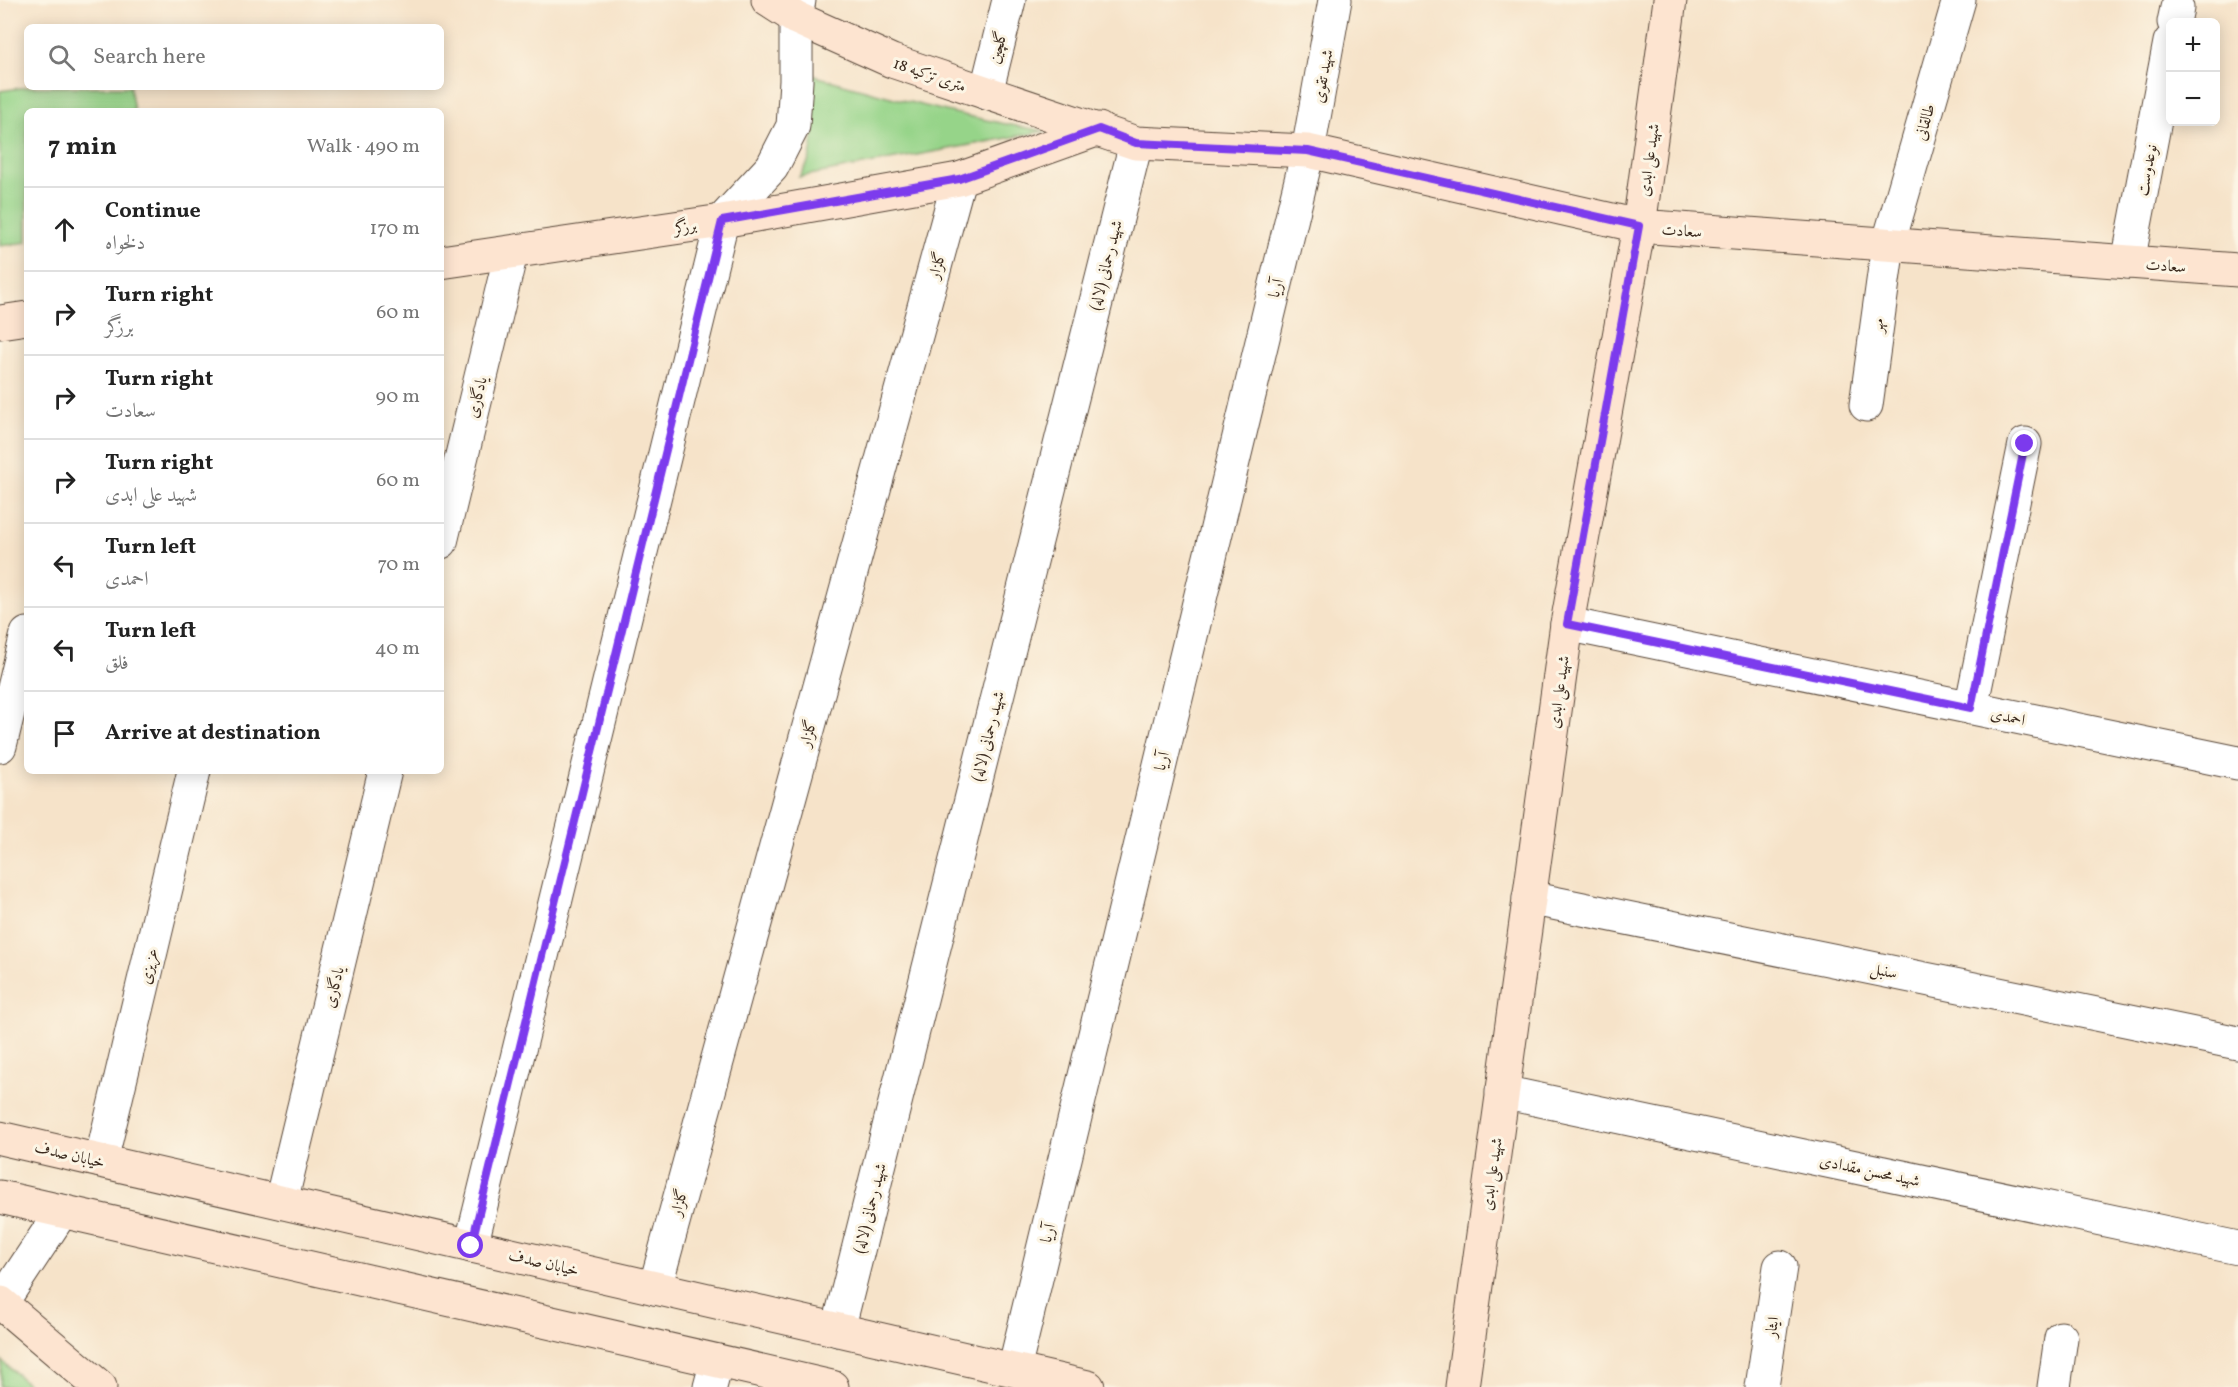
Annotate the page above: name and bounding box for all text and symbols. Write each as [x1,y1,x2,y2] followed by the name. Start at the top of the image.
[2166,18,2220,126] map controls
[2166,18,2220,72] button: +
[24,24,444,90] search box
[984,29,1014,66] street label: گلچین
[45,41,78,74] icon: search
[93,42,206,73] text: Search here
[1308,48,1340,105] street label: شهید تقوی
[890,53,969,99] street label: 18 متری تزکیه
[2166,72,2220,126] button: −
[1910,102,1942,143] street label: طالقانی
[1634,122,1666,198] street label: شهید علی ابدی
[48,129,117,165] text: 7 min
[307,133,420,161] text: Walk · 490 m
[2132,143,2164,198] street label: نوعدوست
[105,196,201,227] text: Continue
[48,213,81,246] icon: ahead
[670,214,698,241] street label: برزگر
[370,215,420,243] text: 170 m
[1085,218,1129,313] street label: شهید رحمانی (لاله)
[1661,220,1703,244] street label: سعادت
[105,230,145,258] text: دلخواه
[923,249,952,284] street label: گلزار
[2145,255,2187,279] street label: سعادت
[1264,275,1290,300] street label: آریا
[105,280,213,311] text: Turn right
[48,297,81,330] icon: right
[376,299,420,327] text: 60 m
[105,314,133,342] text: برزگر
[1867,317,1891,336] street label: مهر
[105,364,213,395] text: Turn right
[462,374,494,420] street label: یادگاری
[48,381,81,414] icon: right
[376,383,420,411] text: 90 m
[105,398,156,426] text: سعادت
[2011,430,2037,456] route end
[105,448,213,479] text: Turn right
[48,465,81,498] icon: right
[376,467,420,495] text: 60 m
[105,482,197,510] text: شهید علی ابدی
[105,532,196,563] text: Turn left
[48,549,81,582] icon: left
[377,551,420,579] text: 70 m
[105,566,149,594] text: احمدی
[105,616,196,647] text: Turn left
[48,633,81,666] icon: left
[375,635,420,663] text: 40 m
[105,650,129,678] text: فلق
[1544,654,1576,730] street label: شهید علی ابدی
[967,689,1011,784] street label: شهید رحمانی (لاله)
[1988,704,2027,732] street label: احمدی
[48,717,81,750] icon: arrive
[794,717,823,752] street label: گلزار
[105,718,321,749] text: Arrive at destination
[1150,748,1176,773] street label: آریا
[135,946,165,987] street label: عزیزی
[1868,958,1899,986] street label: سنبل
[319,964,351,1010] street label: یادگاری
[1477,1136,1509,1212] street label: شهید علی ابدی
[32,1137,107,1175] street label: خیابان صدف
[1817,1151,1922,1193] street label: شهید محسن مقدادی
[849,1161,893,1256] street label: شهید رحمانی (لاله)
[665,1186,694,1221] street label: گلزار
[1036,1220,1062,1245] street label: آریا
[457,1232,483,1258] route start
[506,1245,581,1283] street label: خیابان صدف
[1760,1315,1785,1341] street label: ایثار

